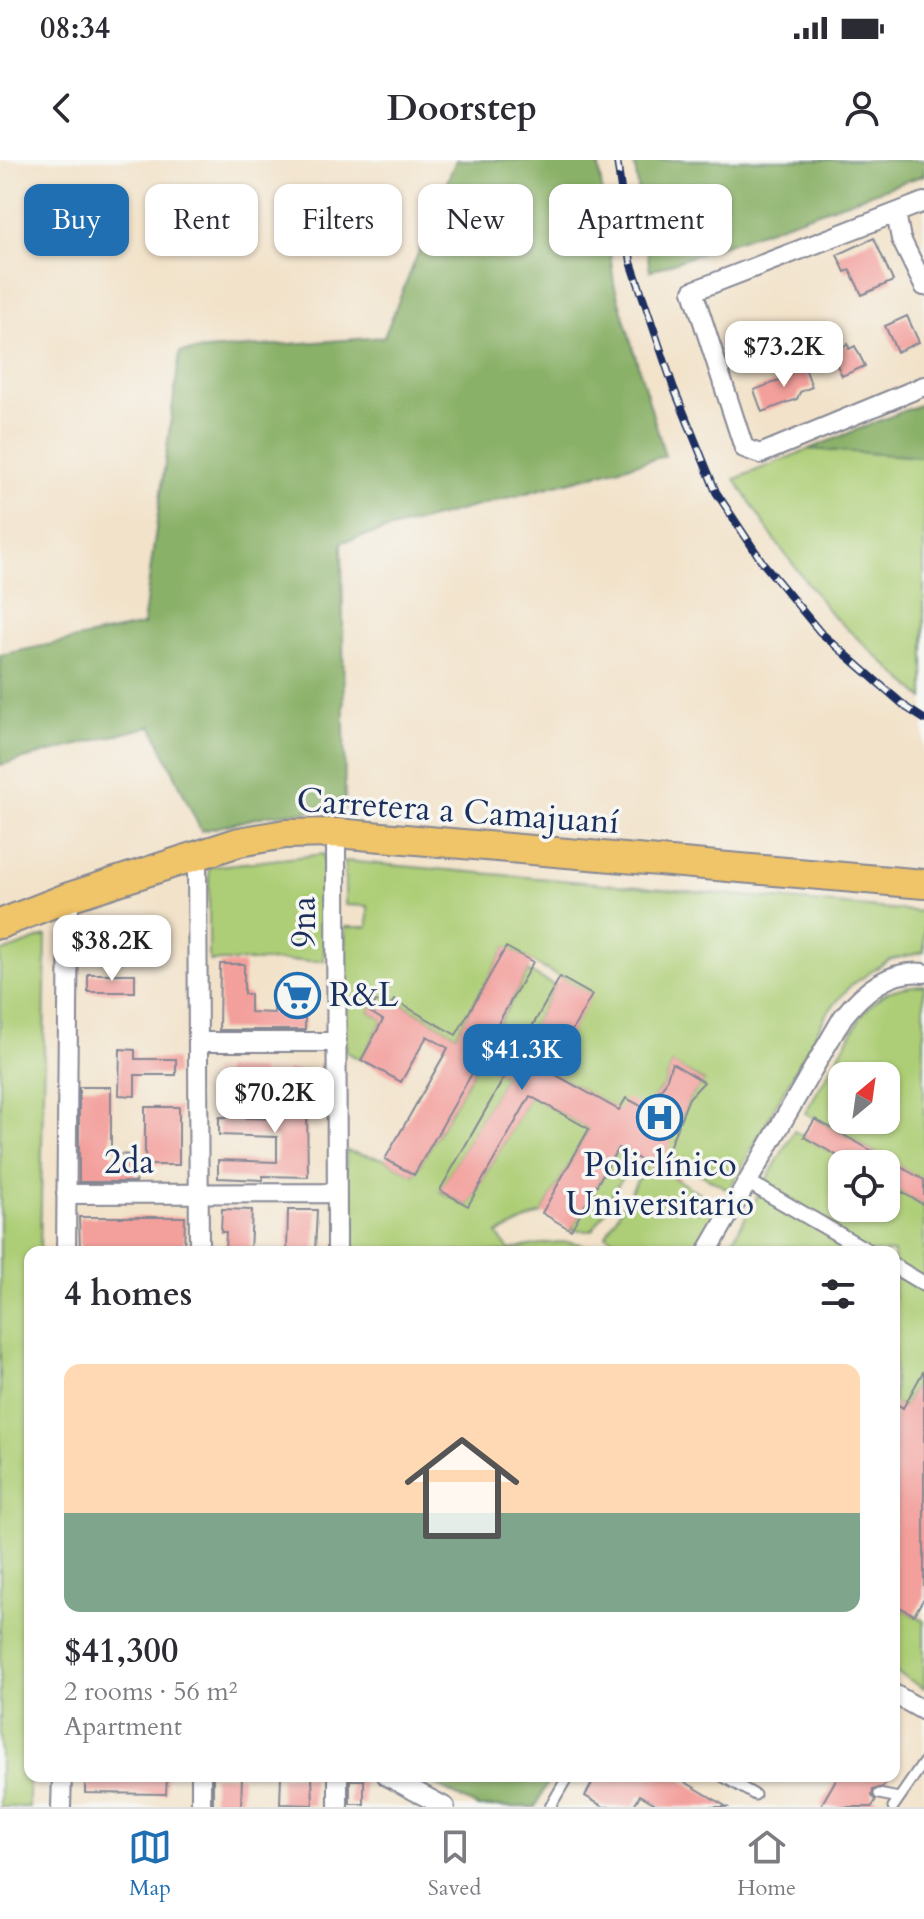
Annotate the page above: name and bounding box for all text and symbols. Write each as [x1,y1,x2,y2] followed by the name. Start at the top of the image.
[40,8,110,49] text: 08:34
[387,84,537,133] text: Doorstep
[40,86,84,130] icon: back
[840,86,884,130] icon: person
[24,184,129,256] chip: Buy
[145,184,258,256] chip: Rent
[274,184,402,256] chip: Filters
[418,184,533,256] chip: New
[549,184,732,256] chip: Apartment
[719,321,849,389] pin: $73.2K
[743,329,825,364] text: $73.2K
[295,777,621,845] street label: Carretera a Camajuaní
[281,896,327,948] street label: 9na
[47,915,177,983] pin: $38.2K
[71,923,153,958] text: $38.2K
[274,971,322,1019] supermarket icon: R&L
[329,972,399,1018] place label: R&L
[457,1024,587,1092] pin: $41.3K
[481,1032,563,1067] text: $41.3K
[828,1062,900,1134] north arrow
[828,1062,900,1222] map controls
[210,1067,340,1135] pin: $70.2K
[234,1075,316,1110] text: $70.2K
[636,1093,684,1141] hospital icon: Policlínico Universitario
[104,1139,154,1185] street label: 2da
[566,1142,754,1227] place label: Policlínico Universitario
[828,1150,900,1222] button: locate
[64,1271,192,1317] text: 4 homes
[816,1272,860,1316] icon: filters
[390,1416,534,1560] icon: home
[64,1628,178,1674] text: $41,300
[64,1674,237,1709] text: 2 rooms · 56 m²
[64,1709,182,1744] text: Apartment
[128,1825,172,1903] tab: Map
[428,1825,481,1903] tab: Saved
[737,1825,796,1903] tab: Home

